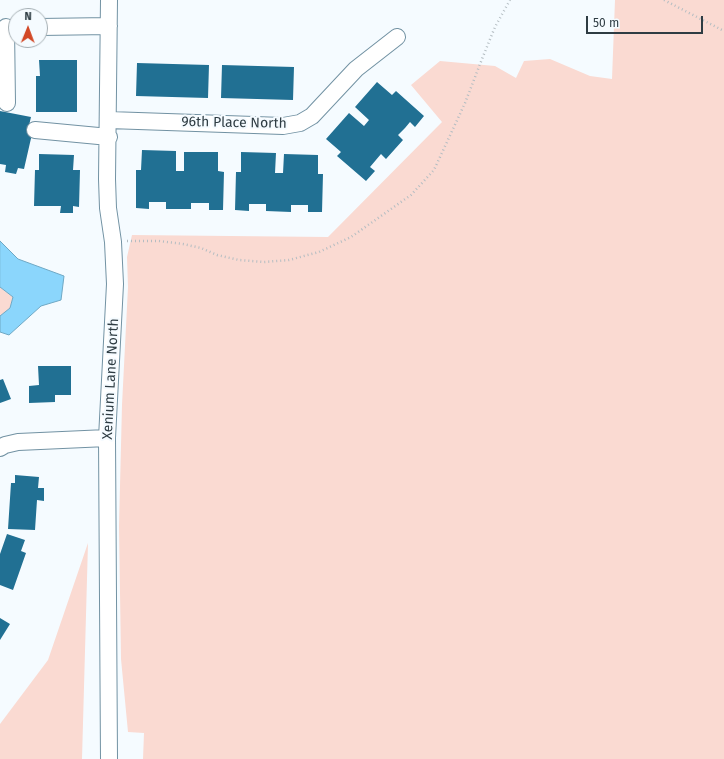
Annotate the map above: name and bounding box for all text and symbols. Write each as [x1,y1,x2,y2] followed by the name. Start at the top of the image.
[8,8,48,48] north arrow
[588,8,705,34] scale bar
[24,10,32,23] text: N
[593,16,619,30] text: 50 m
[181,114,287,132] street label: 96th Place North
[99,318,123,440] street label: Xenium Lane North

